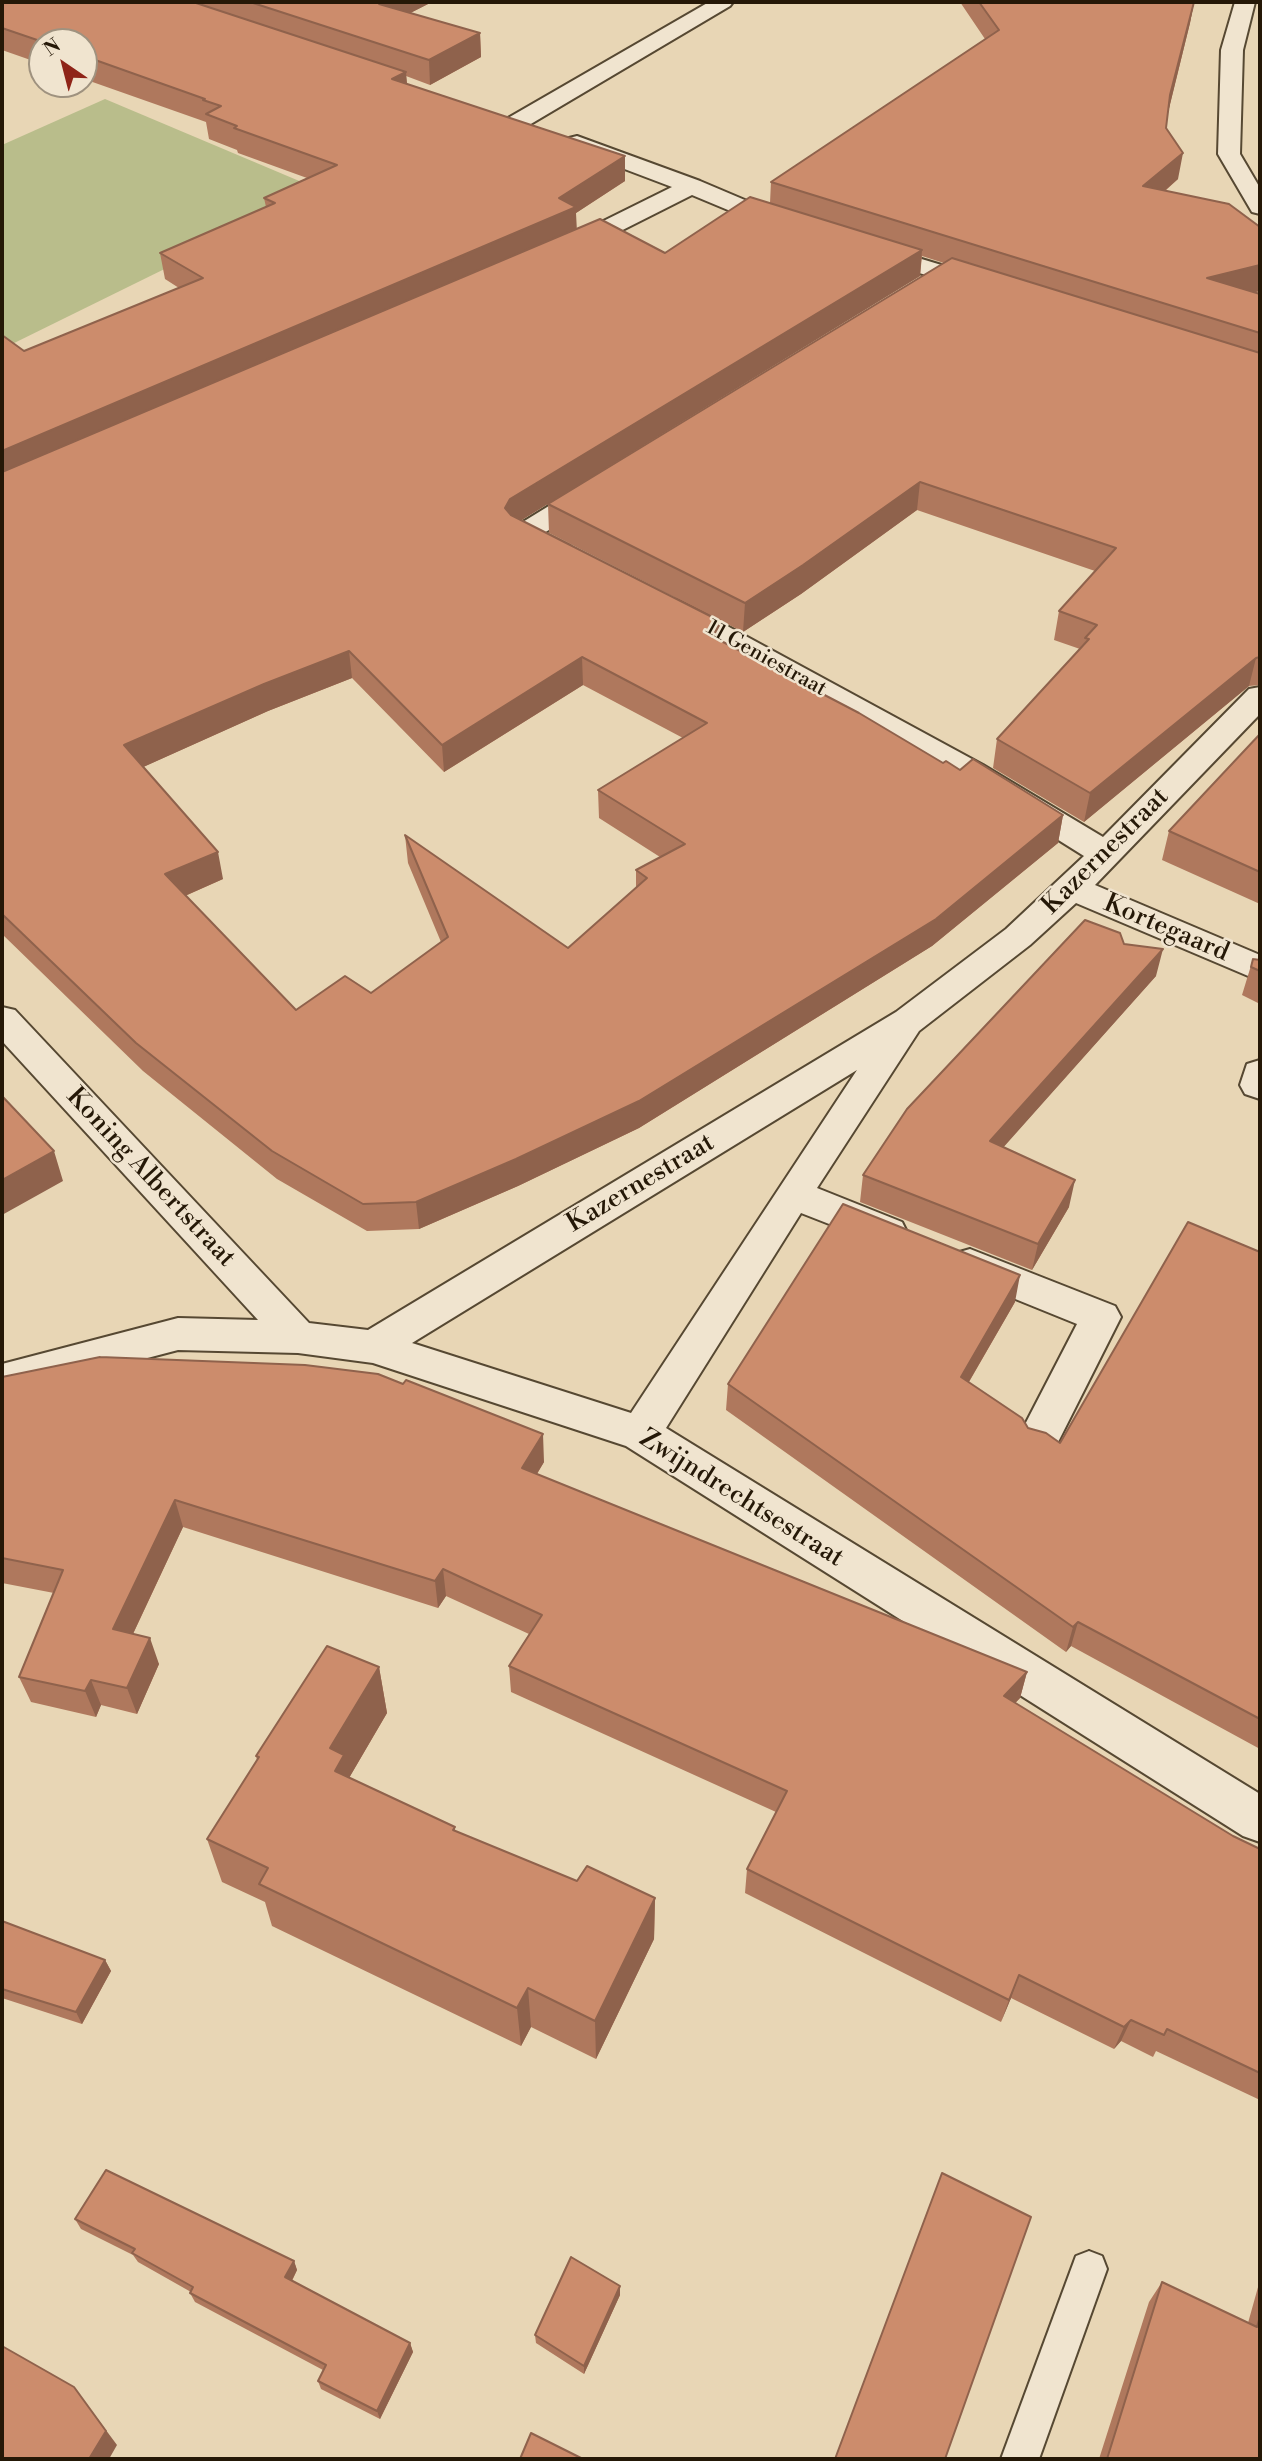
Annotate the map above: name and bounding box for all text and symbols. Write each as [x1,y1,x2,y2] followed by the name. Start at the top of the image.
[28,28,98,98] north arrow
[39,33,65,62] text: N
[701,616,831,702] street label: 11 Geniestraat
[1036,782,1176,922] street label: Kazernestraat
[1099,889,1233,969] street label: Kortegaard
[59,1082,241,1274] street label: Koning Albertstraat
[562,1128,720,1240] street label: Kazernestraat
[633,1424,849,1574] street label: Zwijndrechtsestraat

